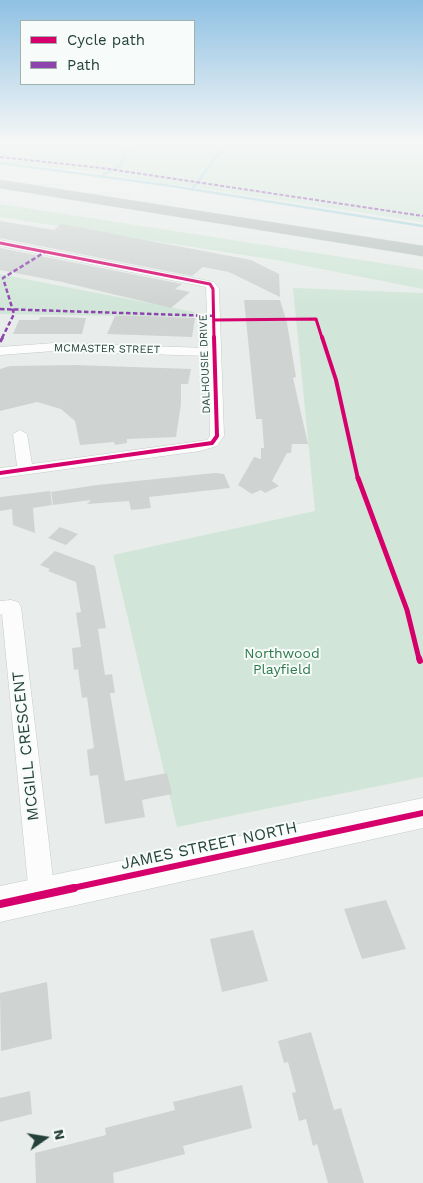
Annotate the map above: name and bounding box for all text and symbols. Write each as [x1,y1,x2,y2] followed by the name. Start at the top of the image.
[20,20,195,85] legend
[67,31,145,49] text: Cycle path
[67,56,100,74] text: Path
[197,314,213,414] street label: DALHOUSIE DRIVE
[54,341,160,357] street label: MCMASTER STREET
[244,646,320,679] park label: Northwood Playfield
[9,670,43,822] street label: MCGILL CRESCENT
[119,818,299,874] street label: JAMES STREET NORTH
[20,1113,70,1163] north arrow
[51,1128,69,1141] text: N

